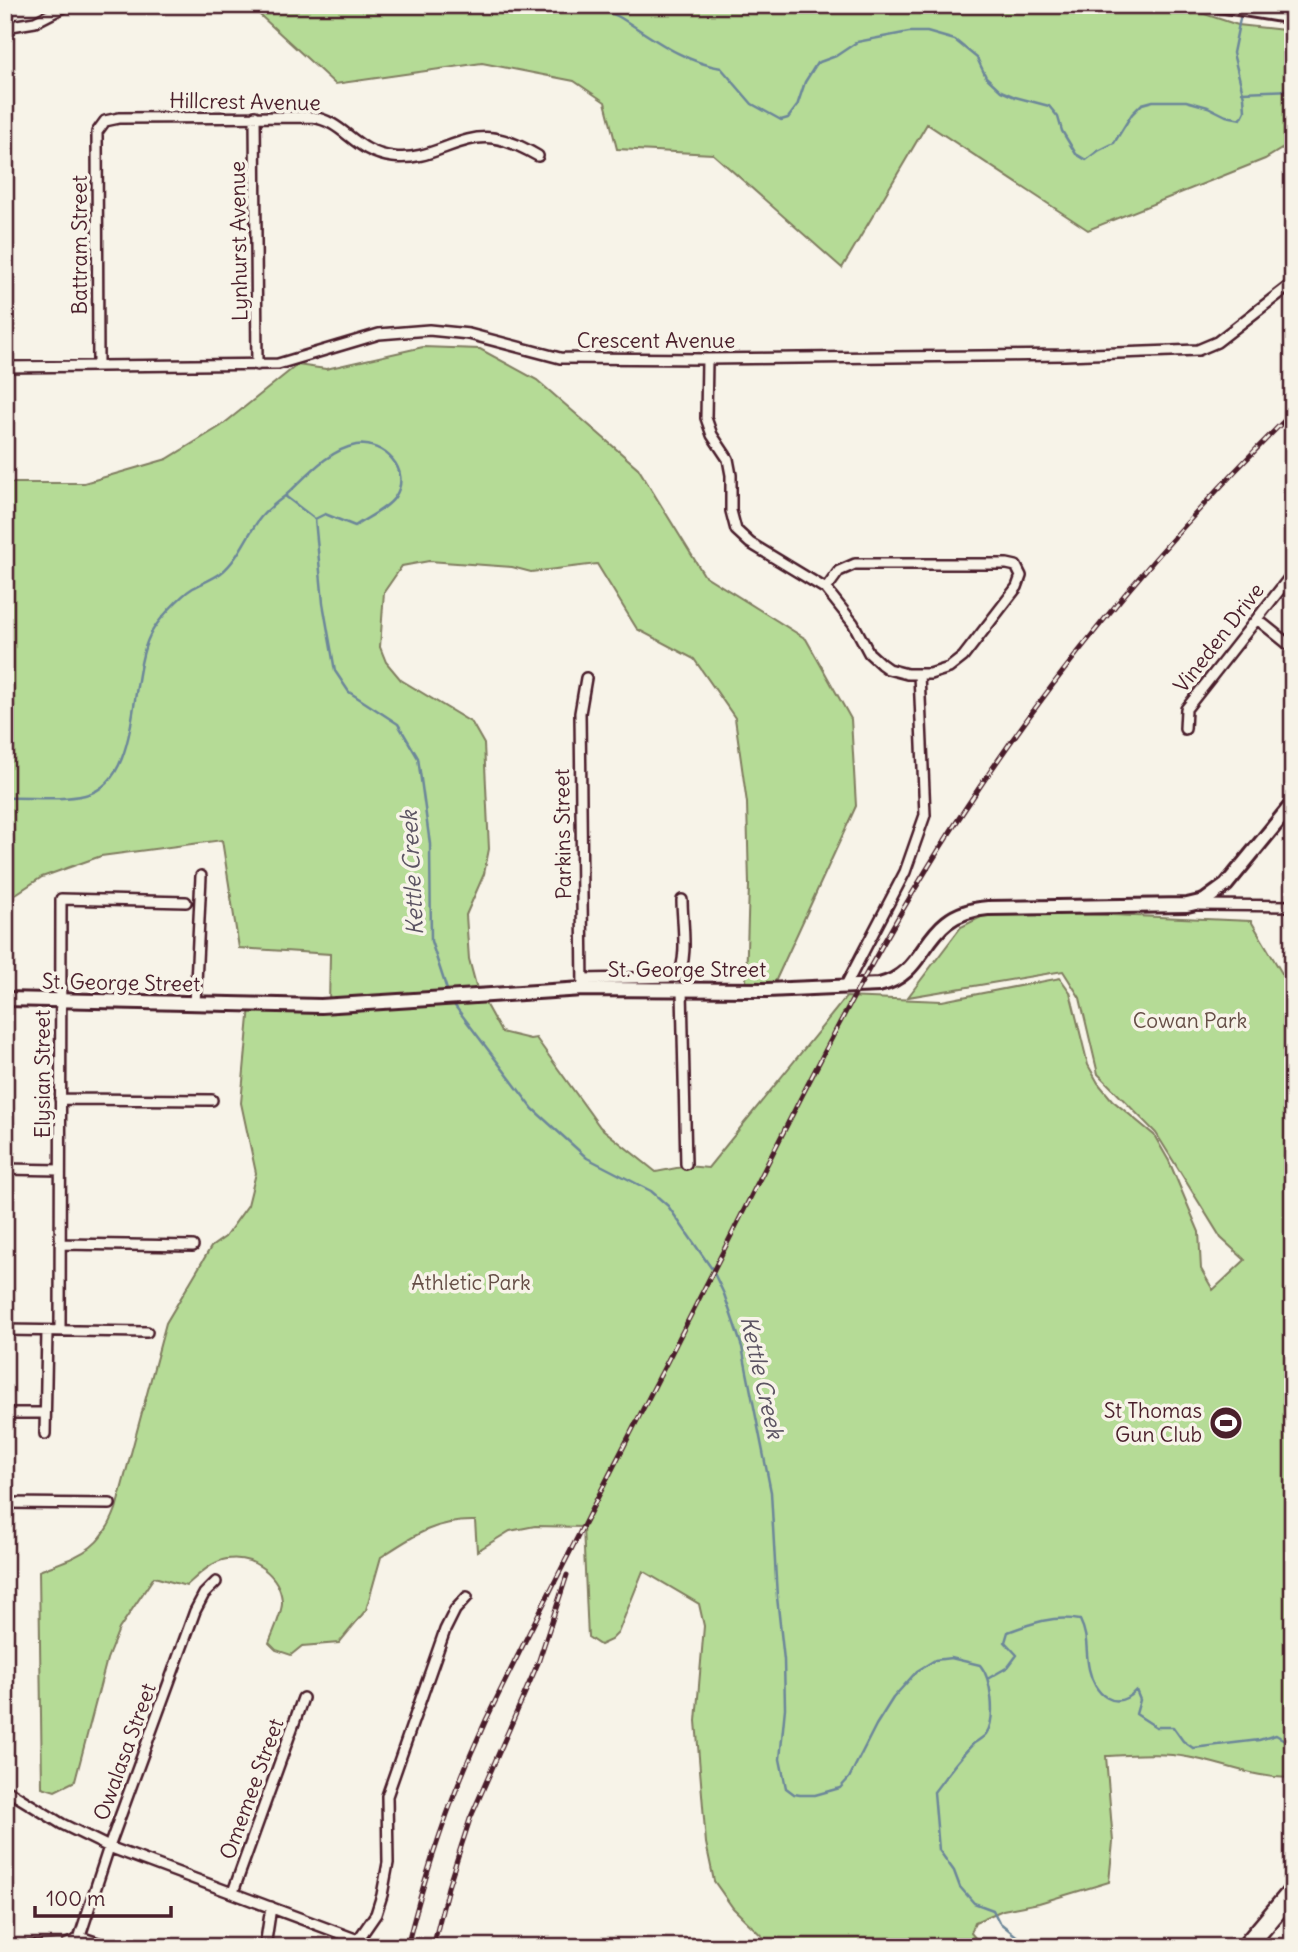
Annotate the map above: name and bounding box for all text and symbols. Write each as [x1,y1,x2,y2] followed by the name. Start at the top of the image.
[169,87,321,116] street label: Hillcrest Avenue
[224,161,253,321] street label: Lynhurst Avenue
[66,175,93,315] street label: Battram Street
[577,327,735,354] street label: Crescent Avenue
[1167,577,1270,698] street label: Vineden Drive
[548,768,577,900] street label: Parkins Street
[394,809,429,936] water label: Kettle Creek
[608,956,766,983] street label: St. George Street
[42,968,200,997] street label: St. George Street
[1133,1007,1247,1034] park label: Cowan Park
[29,1010,56,1138] street label: Elysian Street
[411,1269,531,1296] park label: Athletic Park
[734,1313,791,1442] water label: Kettle Creek
[1104,1397,1202,1448] place label: St Thomas Gun Club
[1207,1404,1245,1442] sports icon: St Thomas Gun Club
[87,1680,162,1824] street label: Owalasa Street
[214,1715,290,1863] street label: Omemee Street
[35,1875,172,1919] scale bar
[46,1885,105,1912] text: 100 m

